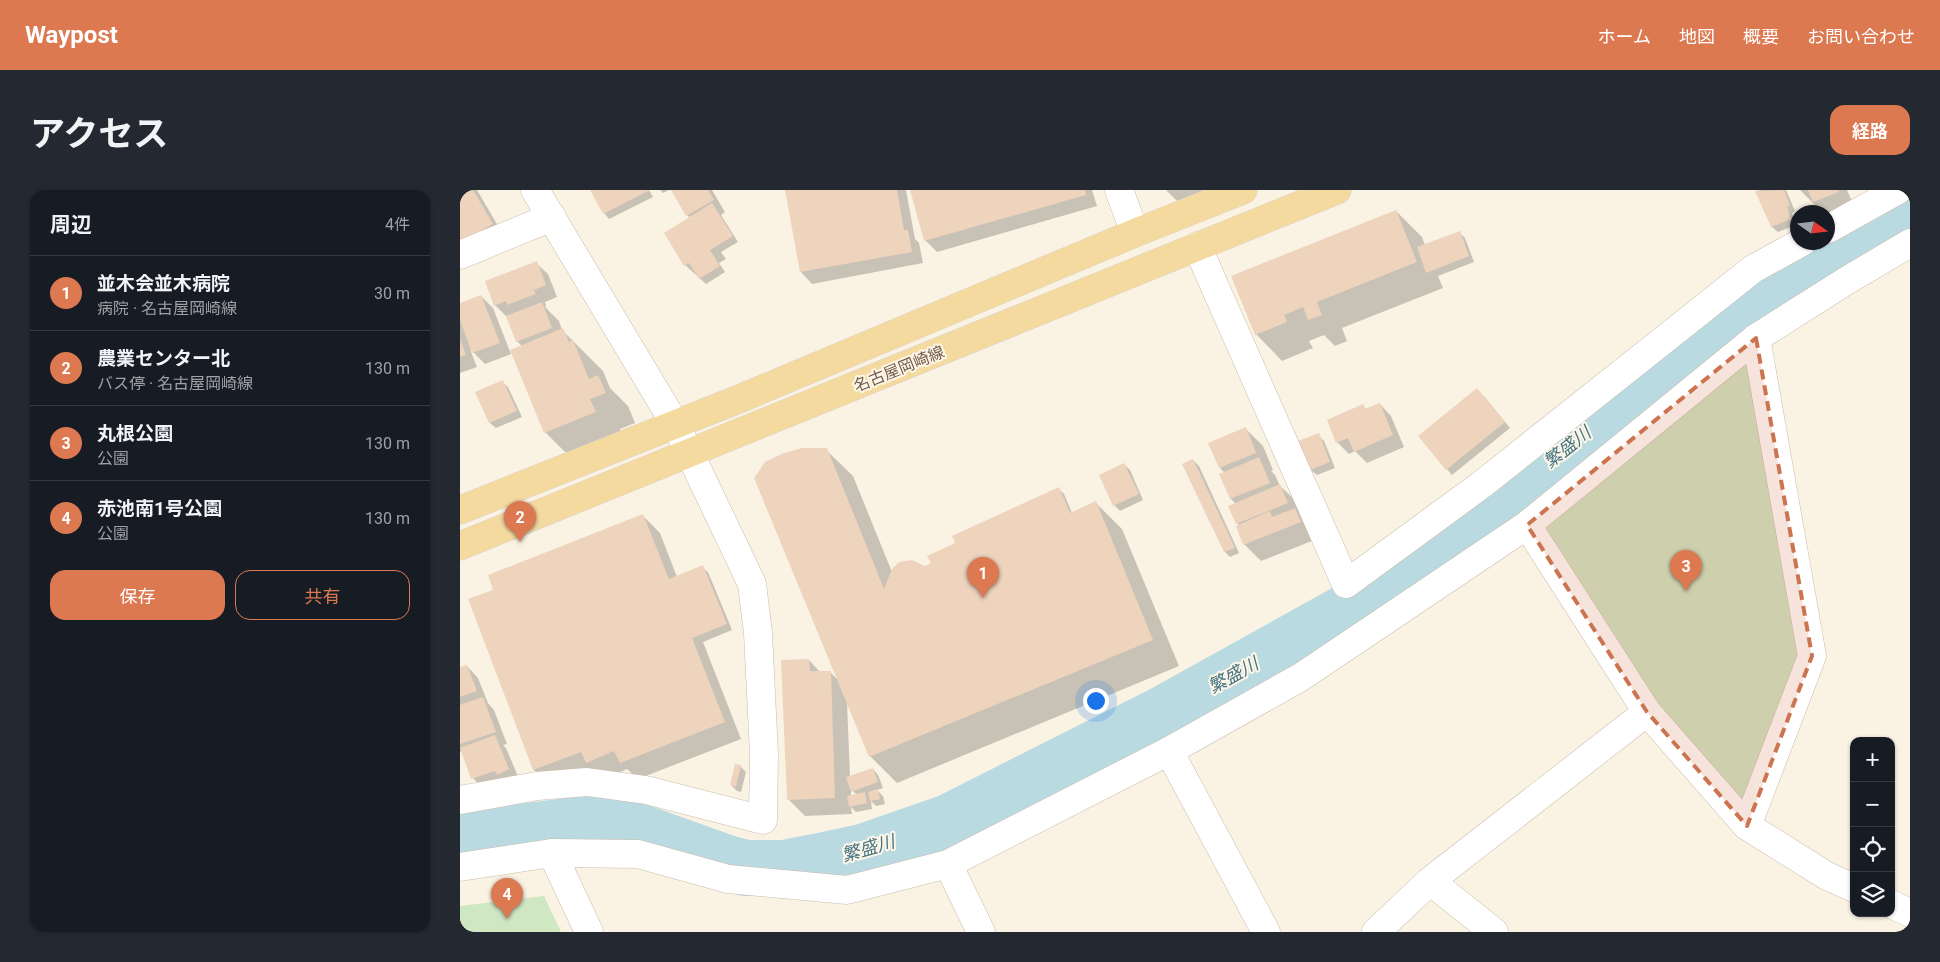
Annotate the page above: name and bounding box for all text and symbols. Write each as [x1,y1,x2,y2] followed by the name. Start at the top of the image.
[25,21,118,49] text: Waypost
[1598,26,1651,47] text: ホーム
[1679,26,1715,47] text: 地図
[1743,26,1779,47] text: 概要
[1807,26,1915,47] text: お問い合わせ
[1830,105,1910,155] button: 経路
[30,114,168,155] text: アクセス
[1790,205,1835,250] north arrow
[50,213,92,237] text: 周辺
[385,215,410,234] text: 4件
[97,272,230,295] text: 並木会並木病院
[61,284,71,303] text: 1
[374,284,410,303] text: 30 m
[97,299,237,318] text: 病院 · 名古屋岡崎線
[851,342,947,396] street label: 名古屋岡崎線
[97,347,230,370] text: 農業センター北
[61,359,71,378] text: 2
[365,359,410,378] text: 130 m
[97,374,253,393] text: バス停 · 名古屋岡崎線
[1539,421,1596,472] water label: 繁盛川
[97,422,173,445] text: 丸根公園
[61,434,71,453] text: 3
[365,434,410,453] text: 130 m
[97,449,129,468] text: 公園
[97,497,222,520] text: 赤池南1号公園
[504,501,536,542] pin: 2
[61,509,71,528] text: 4
[365,509,410,528] text: 130 m
[97,524,129,543] text: 公園
[1670,550,1702,591] pin: 3
[967,557,999,598] pin: 1
[50,570,225,620] button: 保存
[235,570,410,620] button: 共有
[1204,652,1263,697] water label: 繁盛川
[1083,688,1109,714] your location
[1850,737,1895,917] map controls
[1850,737,1895,782] button: +
[1850,782,1895,827] button: −
[1850,827,1895,872] button: locate
[839,830,899,866] water label: 繁盛川
[1850,872,1895,917] button: layers
[491,878,523,919] pin: 4

